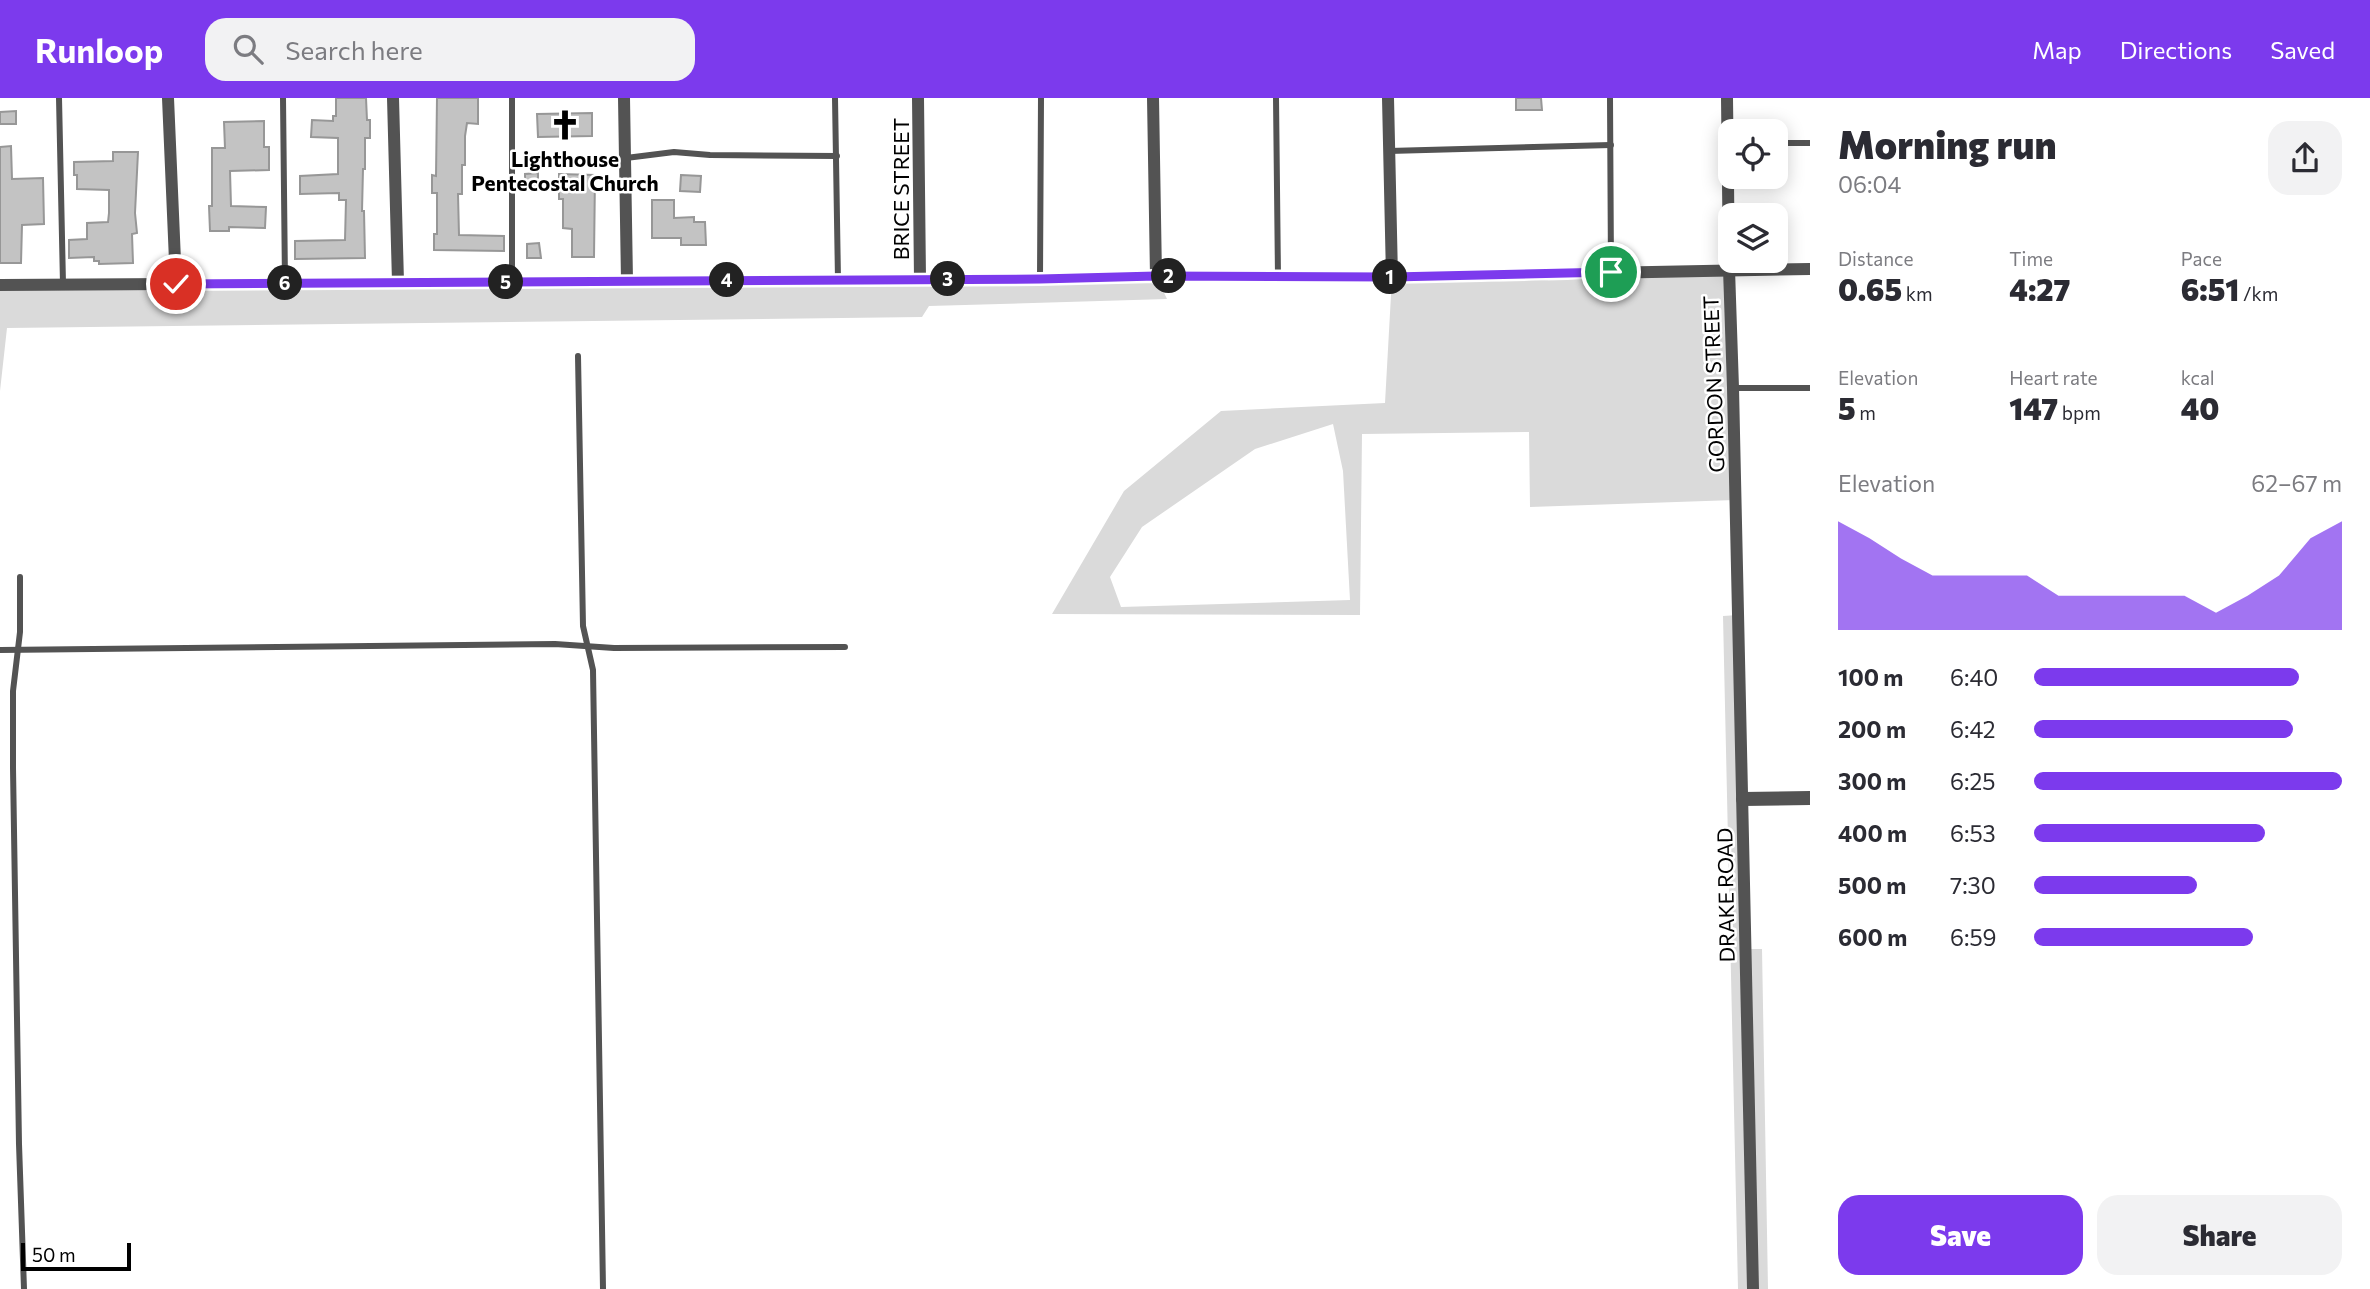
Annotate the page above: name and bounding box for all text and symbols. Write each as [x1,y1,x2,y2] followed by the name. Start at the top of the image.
[205,18,695,81] search box
[35,29,163,70] text: Runloop
[229,30,267,68] icon: search
[285,34,423,65] text: Search here
[2032,35,2082,64] text: Map
[2120,35,2232,64] text: Directions
[2270,35,2335,64] text: Saved
[548,108,582,142] church icon: Lighthouse Pentecostal Church
[888,118,913,260] street label: BRICE STREET
[1718,119,1788,273] map controls
[1718,119,1788,189] button: locate
[1838,120,2057,167] text: Morning run
[2268,121,2342,195] button: share
[471,146,659,195] place label: Lighthouse Pentecostal Church
[1838,170,1901,198] text: 06:04
[1718,203,1788,273] button: layers
[1581,242,1641,302] pin
[1838,247,1914,270] text: Distance
[2009,247,2053,270] text: Time
[2181,247,2222,270] text: Pace
[1592,253,1630,291] icon: arrive
[146,254,206,314] pin
[1152,258,1186,294] pin: 2
[1372,260,1408,294] pin: 1
[710,262,744,298] pin: 4
[930,262,965,296] pin: 3
[489,264,524,300] pin: 5
[1163,264,1174,287] text: 2
[157,265,195,303] icon: check
[1385,265,1394,288] text: 1
[268,266,302,300] pin: 6
[942,267,953,290] text: 3
[721,268,732,291] text: 4
[500,270,511,293] text: 5
[1838,270,1902,307] text: 0.65
[2009,270,2070,307] text: 4:27
[2181,270,2239,307] text: 6:51
[279,271,290,294] text: 6
[1902,282,1933,305] text: km
[2239,282,2278,305] text: /km
[1697,295,1729,473] street label: GORDON STREET
[1838,366,1918,389] text: Elevation
[2009,366,2098,389] text: Heart rate
[2181,366,2215,389] text: kcal
[1838,389,1856,426] text: 5
[2009,389,2058,426] text: 147
[2181,389,2219,426] text: 40
[1856,401,1876,424] text: m
[2058,401,2101,424] text: bpm
[1838,469,1935,497] text: Elevation
[2251,469,2342,497] text: 62–67 m
[1838,663,1903,691] text: 100 m
[1950,663,1998,691] text: 6:40
[1838,715,1906,743] text: 200 m
[1950,715,1996,743] text: 6:42
[1838,767,1906,795] text: 300 m
[1950,767,1995,795] text: 6:25
[1838,819,1907,847] text: 400 m
[1950,819,1996,847] text: 6:53
[1711,827,1739,963] street label: DRAKE ROAD
[1838,871,1906,899] text: 500 m
[1950,871,1996,899] text: 7:30
[1838,923,1907,951] text: 600 m
[1950,923,1997,951] text: 6:59
[1838,1195,2083,1275] button: Save
[2097,1195,2342,1275] button: Share
[21,1240,131,1272] scale bar
[32,1243,76,1266] text: 50 m

